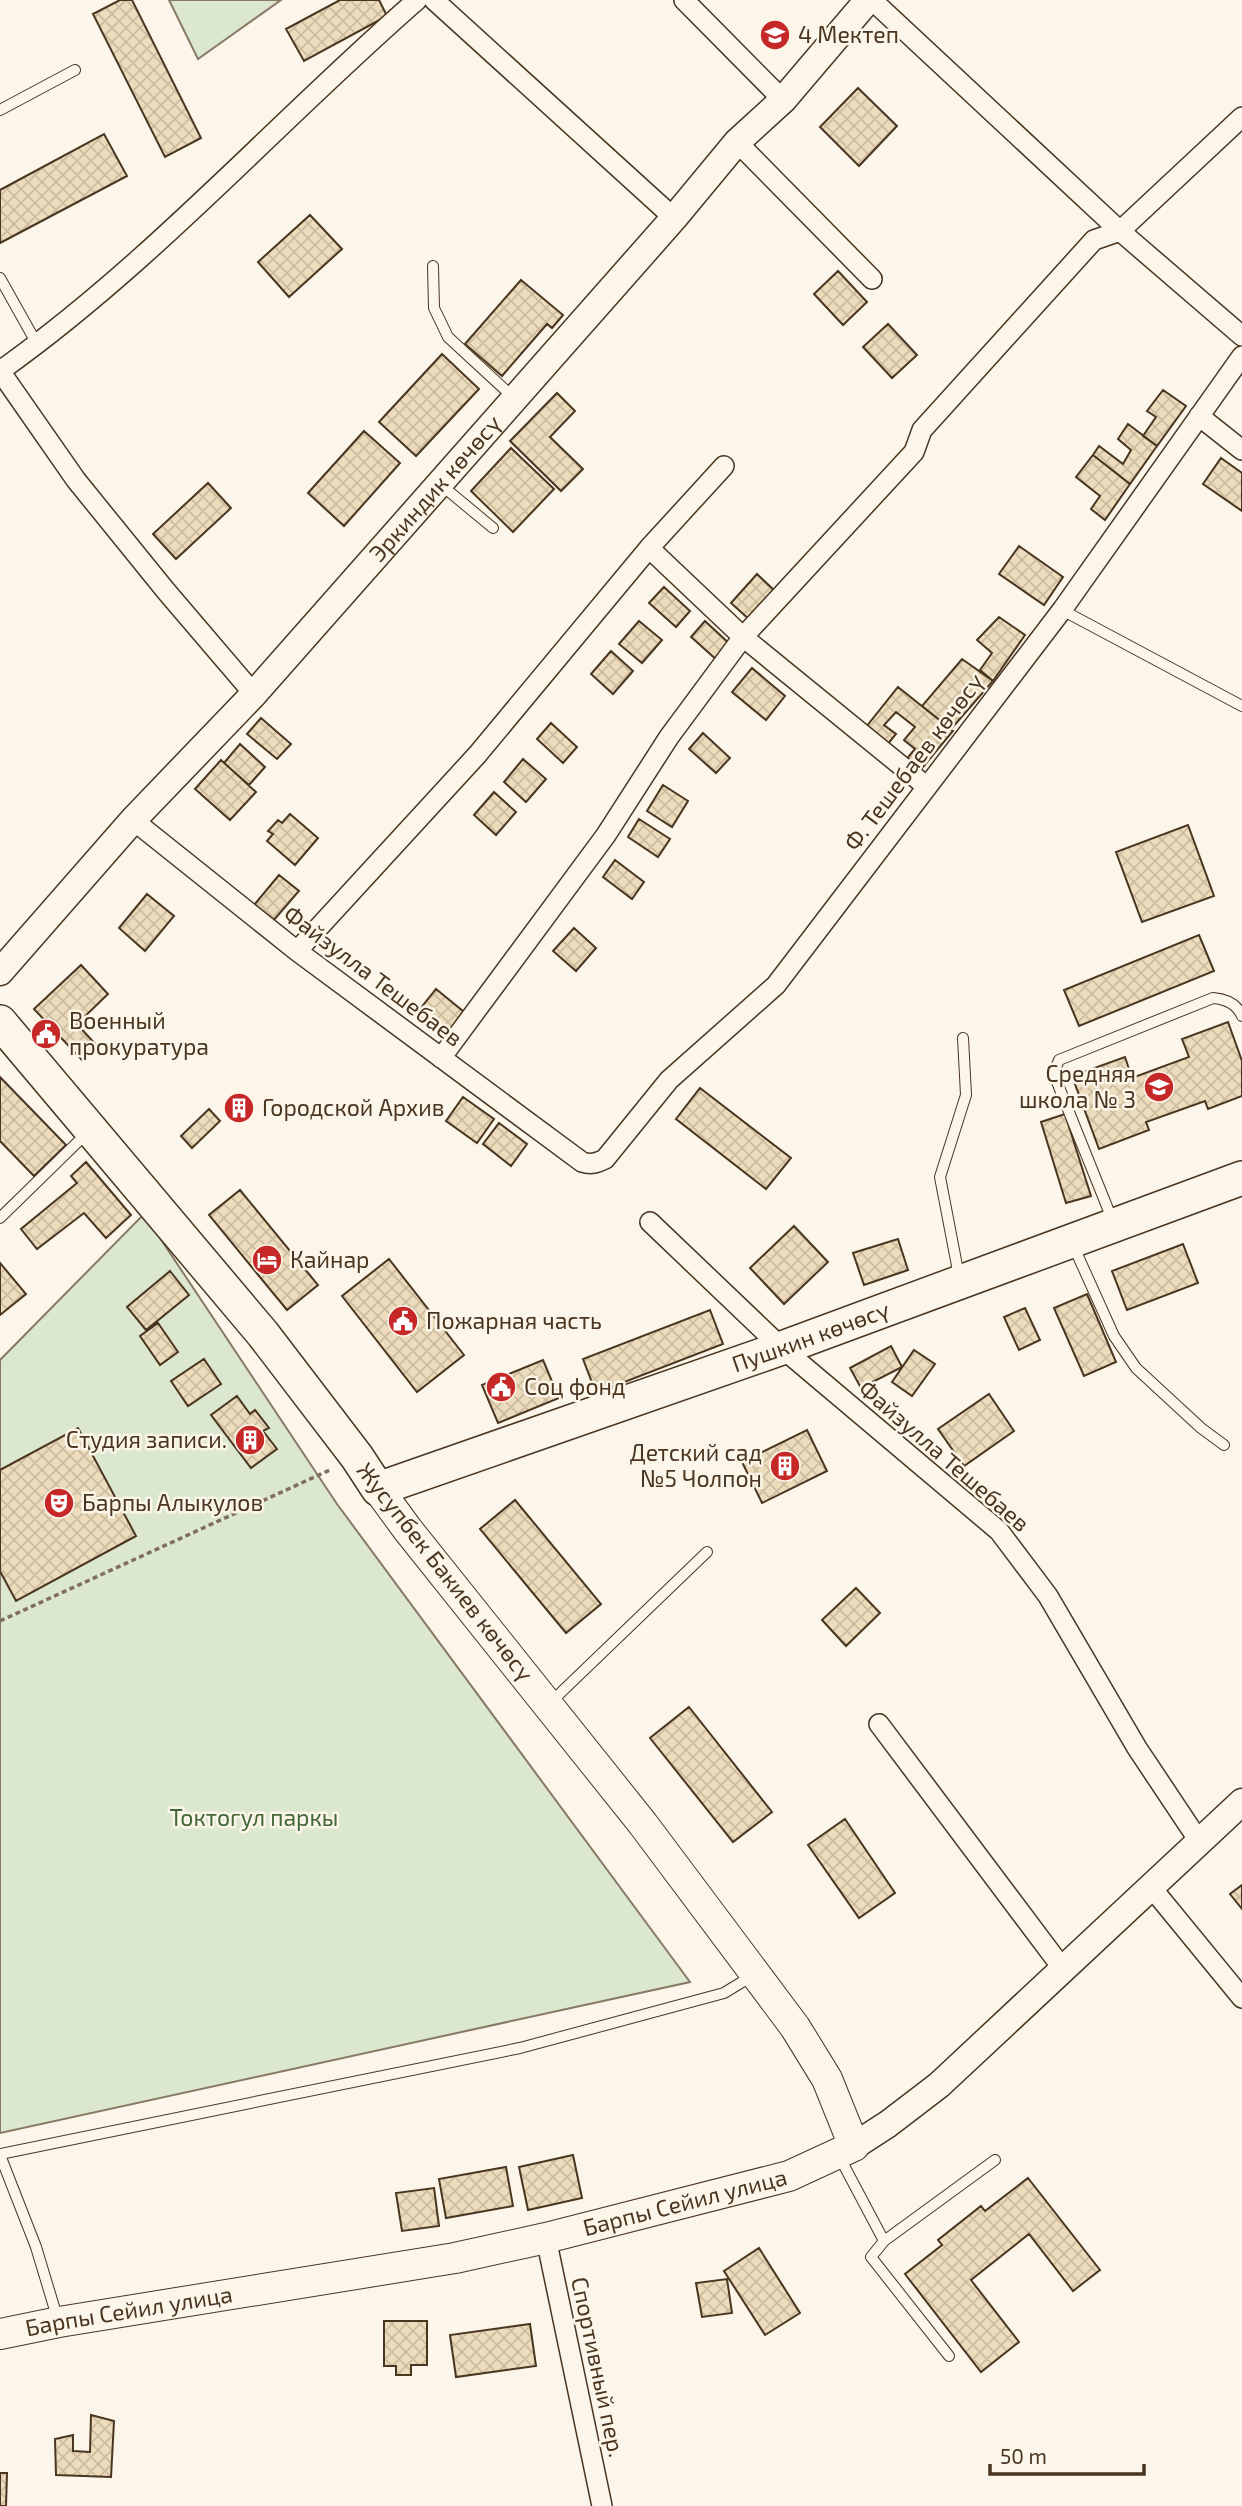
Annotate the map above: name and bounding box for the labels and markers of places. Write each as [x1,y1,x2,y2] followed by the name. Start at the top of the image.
[758,18,792,52] school or university icon: 4 Мектеп
[798,20,899,48] place label: 4 Мектеп
[69,1006,209,1061] place label: Военный прокуратура
[29,1017,63,1051] public building icon: Военный прокуратура
[1019,1059,1136,1113] place label: Средняя школа № 3
[1142,1070,1176,1104] school or university icon: Средняя школа № 3
[222,1091,256,1125] building icon: Городской Архив
[262,1093,445,1121] place label: Городской Архив
[250,1243,284,1277] hotel icon: Кайнар
[290,1245,370,1273] place label: Кайнар
[386,1304,420,1338] public building icon: Пожарная часть
[426,1306,602,1334] place label: Пожарная часть
[484,1370,518,1404] public building icon: Соц фонд
[524,1372,625,1400] place label: Соц фонд
[233,1423,267,1457] building icon: Студия записи.
[66,1425,227,1454] place label: Студия записи.
[630,1438,762,1492] place label: Детский сад №5 Чолпон
[768,1449,802,1483] building icon: Детский сад №5 Чолпон
[42,1486,76,1520] theatre icon: Барпы Алыкулов
[82,1488,263,1517] place label: Барпы Алыкулов

